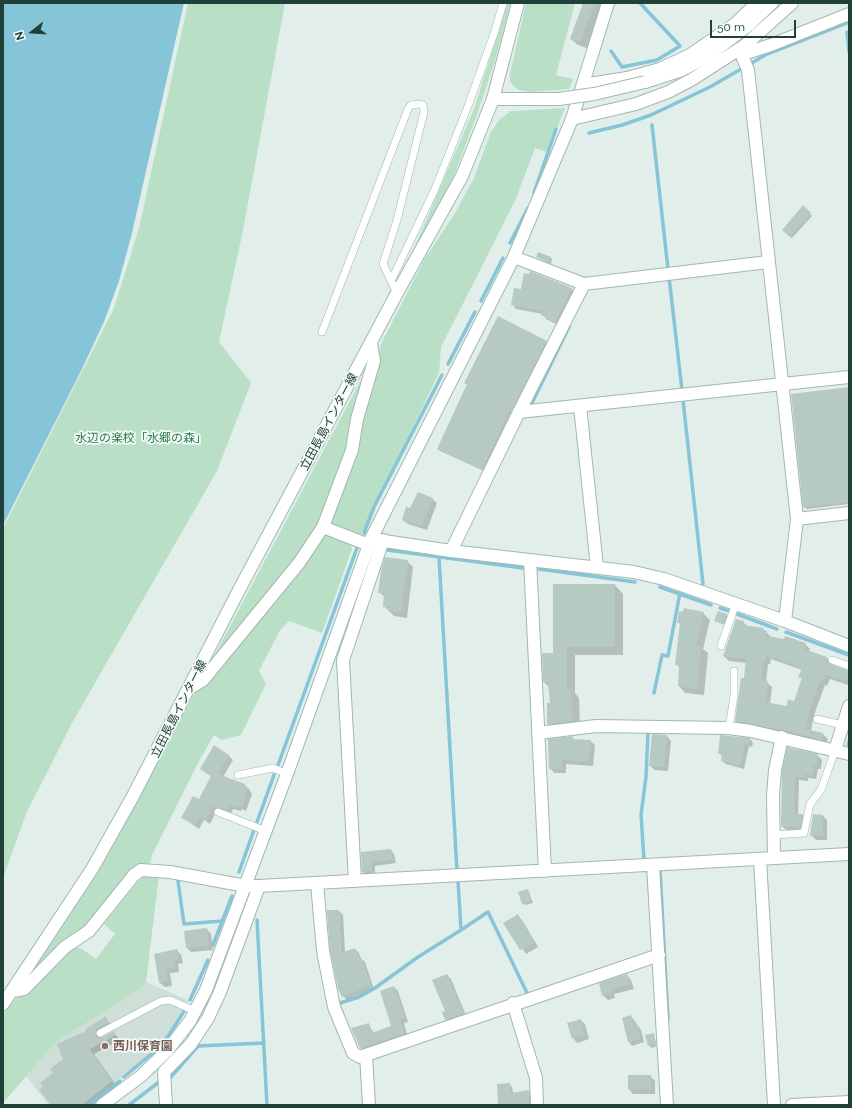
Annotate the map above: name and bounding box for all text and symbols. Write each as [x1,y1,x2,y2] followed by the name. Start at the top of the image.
[12,12,52,52] north arrow
[712,12,798,38] scale bar
[717,20,745,34] text: 50 m
[13,30,27,42] text: N
[297,371,361,473] street label: 立田長島インター線
[75,431,207,445] park label: 水辺の楽校「水郷の森」
[148,658,210,760] street label: 立田長島インター線
[113,1039,173,1053] place label: 西川保育園
[100,1041,110,1051] marker: 西川保育園

